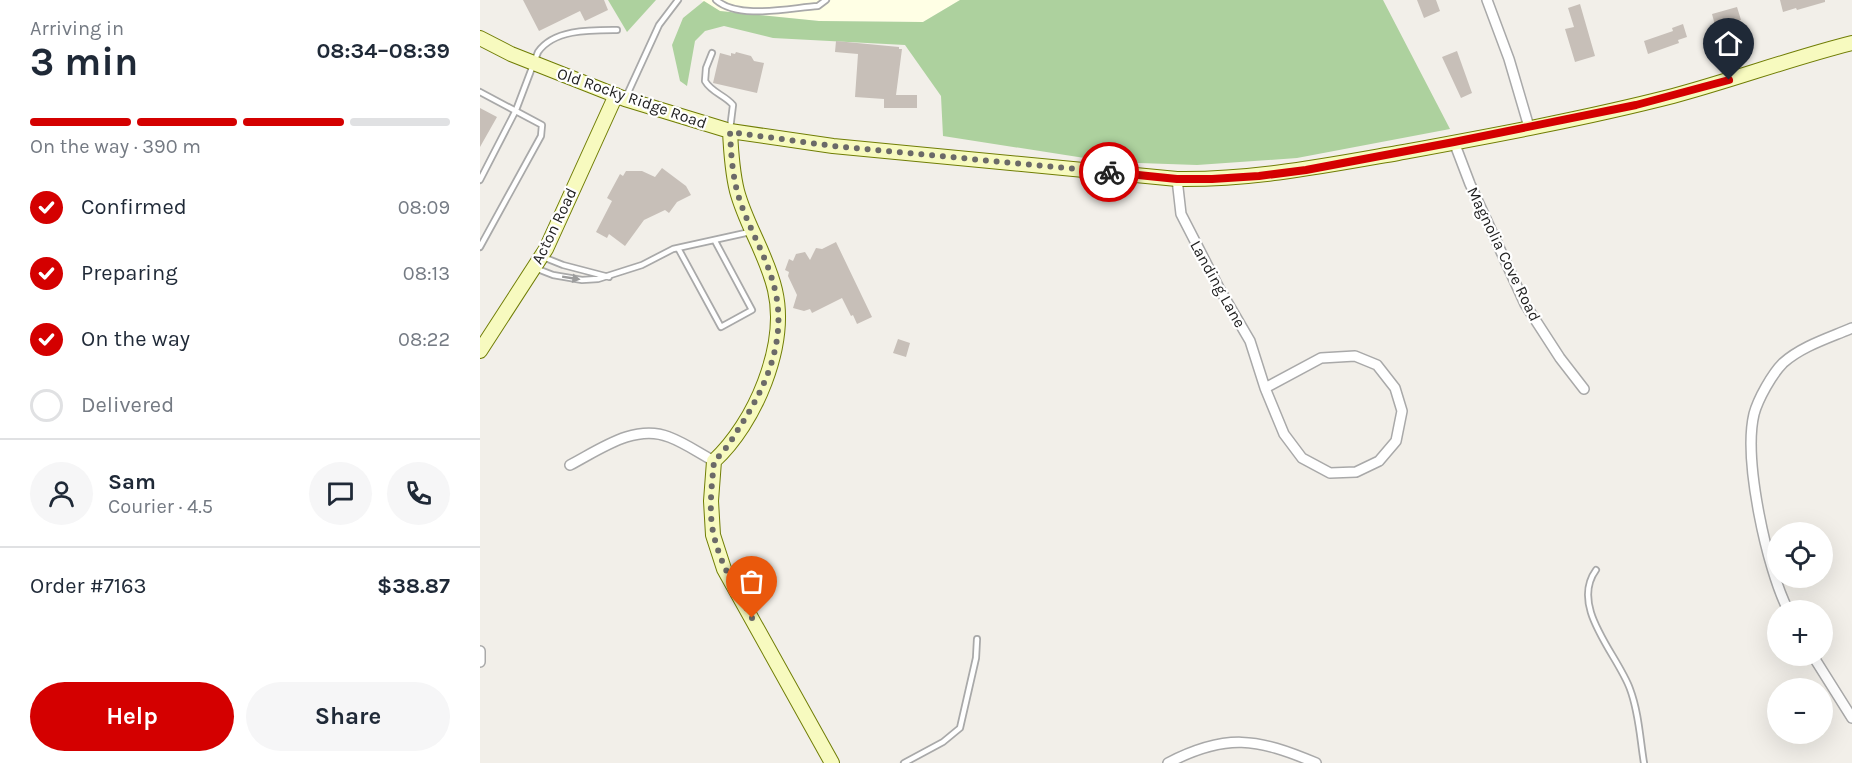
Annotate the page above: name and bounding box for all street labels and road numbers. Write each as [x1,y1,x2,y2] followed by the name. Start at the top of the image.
[555,63,709,133] street label: Old Rocky Ridge Road
[1463,184,1545,324] street label: Magnolia Cove Road
[527,185,581,267] street label: Acton Road
[1186,237,1250,331] street label: Landing Lane

